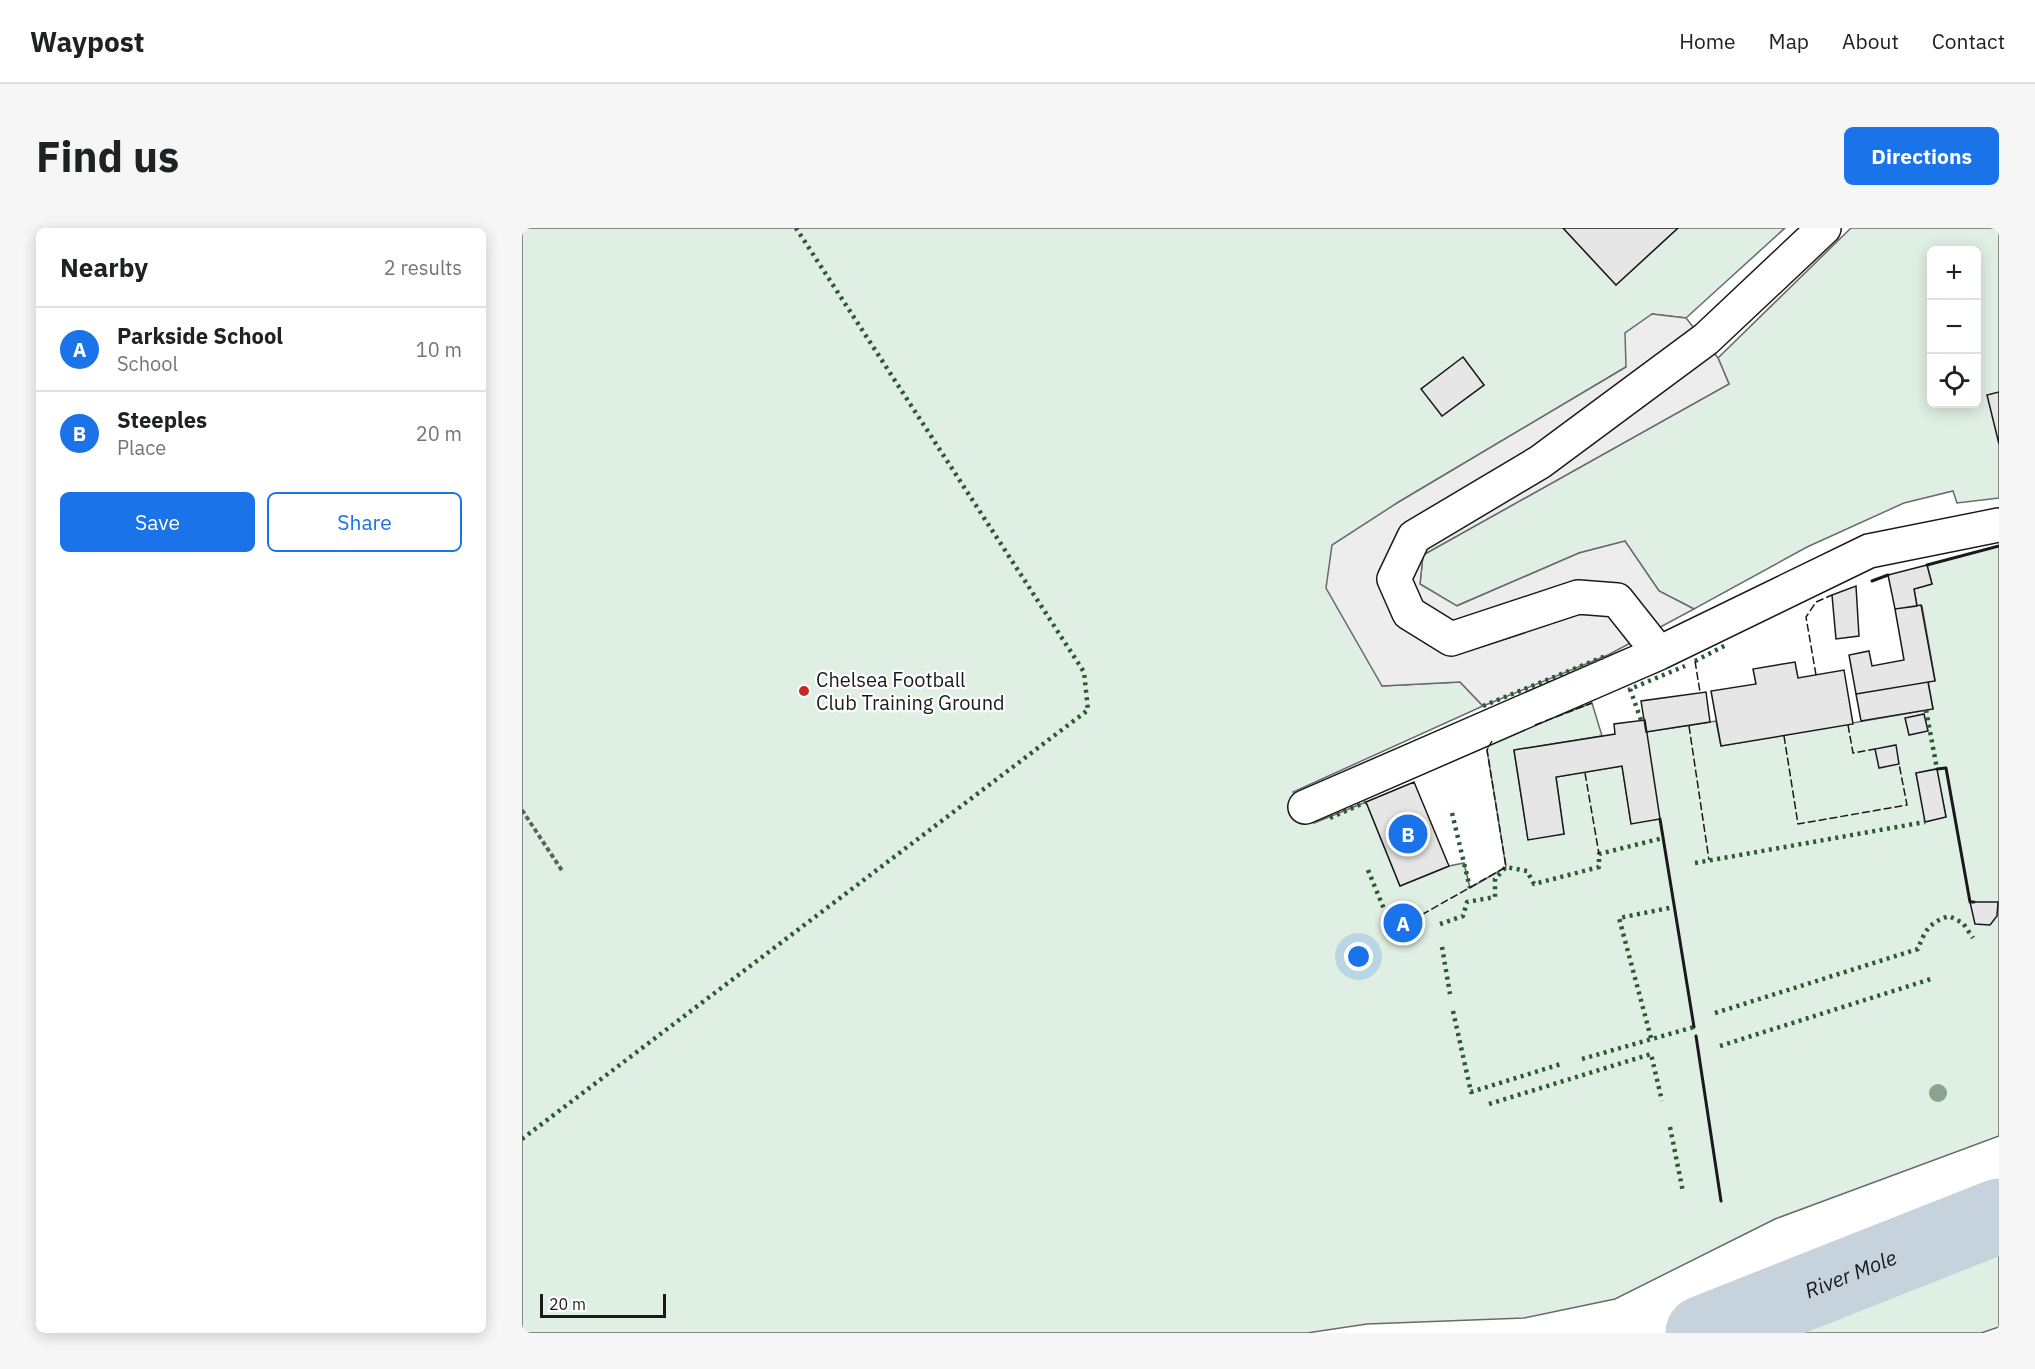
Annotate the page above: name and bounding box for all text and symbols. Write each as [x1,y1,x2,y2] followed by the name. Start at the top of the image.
[30,23,144,60] text: Waypost
[1679,27,1736,55] text: Home
[1769,27,1809,55] text: Map
[1842,27,1899,55] text: About
[1932,27,2005,55] text: Contact
[1844,127,1999,185] button: Directions
[36,129,179,184] text: Find us
[1927,246,1981,408] map controls
[1927,246,1981,300] button: +
[60,250,148,284] text: Nearby
[384,254,462,281] text: 2 results
[1927,300,1981,354] button: −
[117,321,283,350] text: Parkside School
[73,336,86,363] text: A
[416,336,462,363] text: 10 m
[117,350,178,377] text: School
[1927,354,1981,408] button: locate
[117,405,207,434] text: Steeples
[73,420,86,447] text: B
[416,420,462,447] text: 20 m
[117,434,166,461] text: Place
[60,492,255,552] button: Save
[267,492,462,552] button: Share
[816,666,1005,716] place label: Chelsea Football Club Training Ground
[797,684,811,698] marker: Chelsea Football Club Training Ground
[1388,812,1428,856] pin: B
[1384,900,1422,946] pin: A
[1344,942,1373,971] your location
[1801,1243,1901,1304] water label: River Mole
[540,1291,666,1318] scale bar
[549,1294,586,1314] text: 20 m

